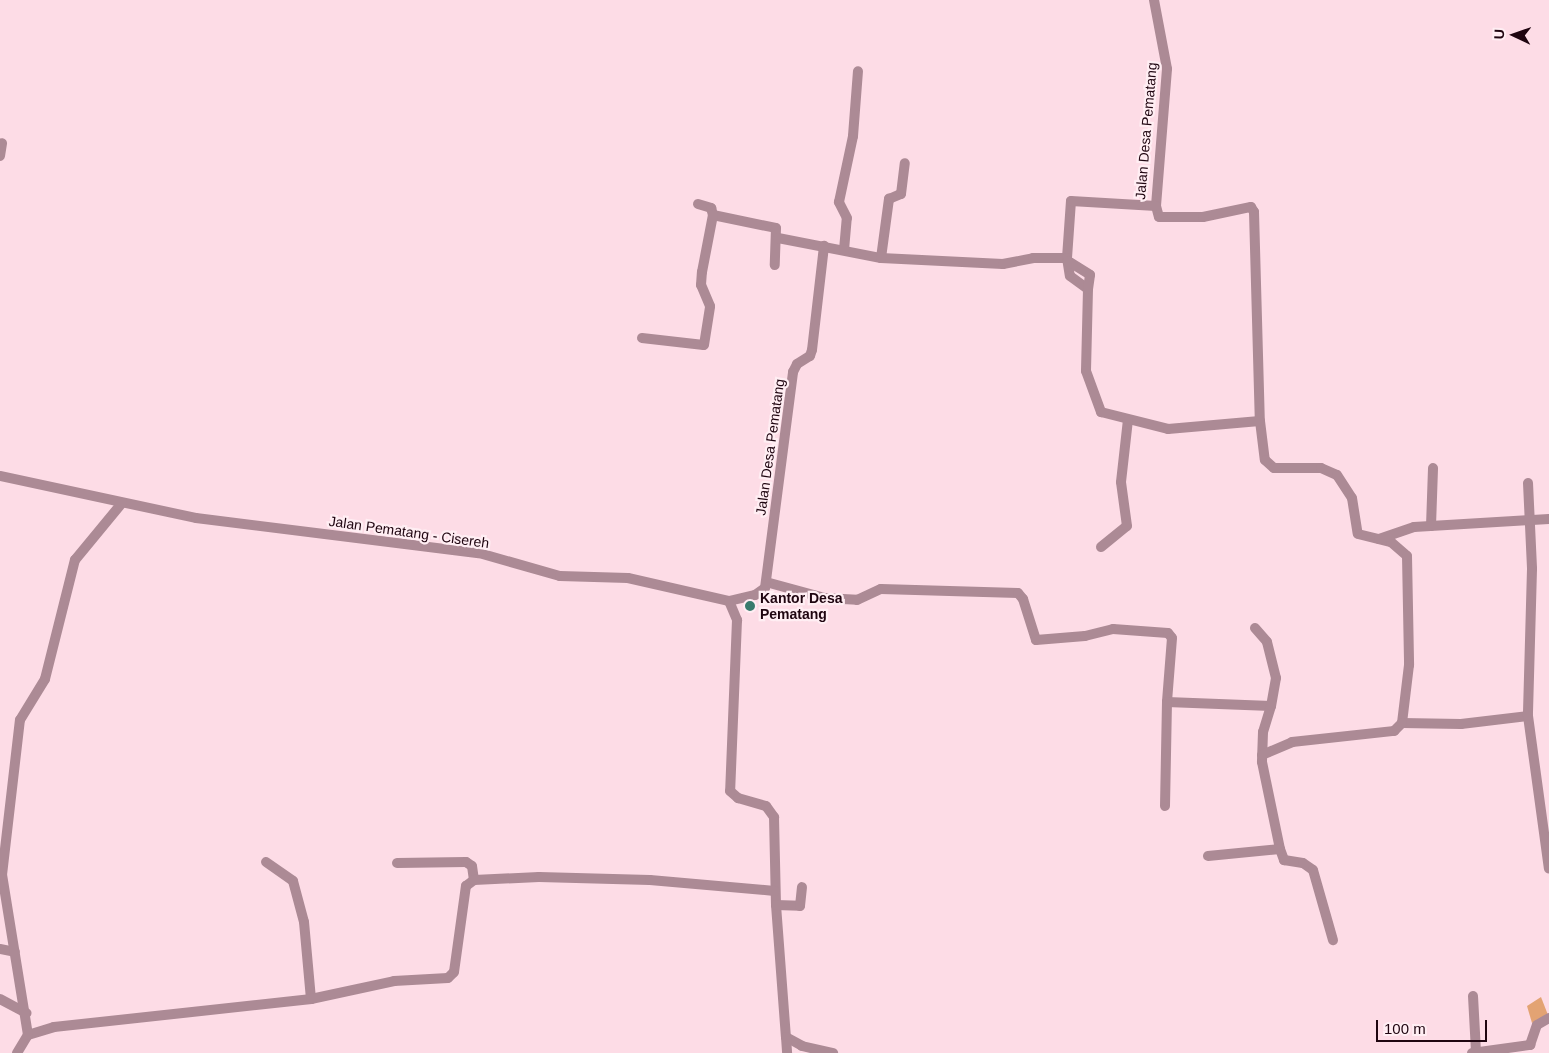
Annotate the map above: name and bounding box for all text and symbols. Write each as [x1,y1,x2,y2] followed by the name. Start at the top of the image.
[1489,10,1539,60] north arrow
[1491,29,1507,40] text: U
[1132,62,1160,200] street label: Jalan Desa Pematang
[752,378,788,516] street label: Jalan Desa Pematang
[328,512,490,552] street label: Jalan Pematang - Cisereh
[760,590,842,622] place label: Kantor Desa Pematang
[744,600,756,612] marker: Kantor Desa Pematang
[1379,1010,1490,1042] scale bar
[1384,1020,1426,1037] text: 100 m

